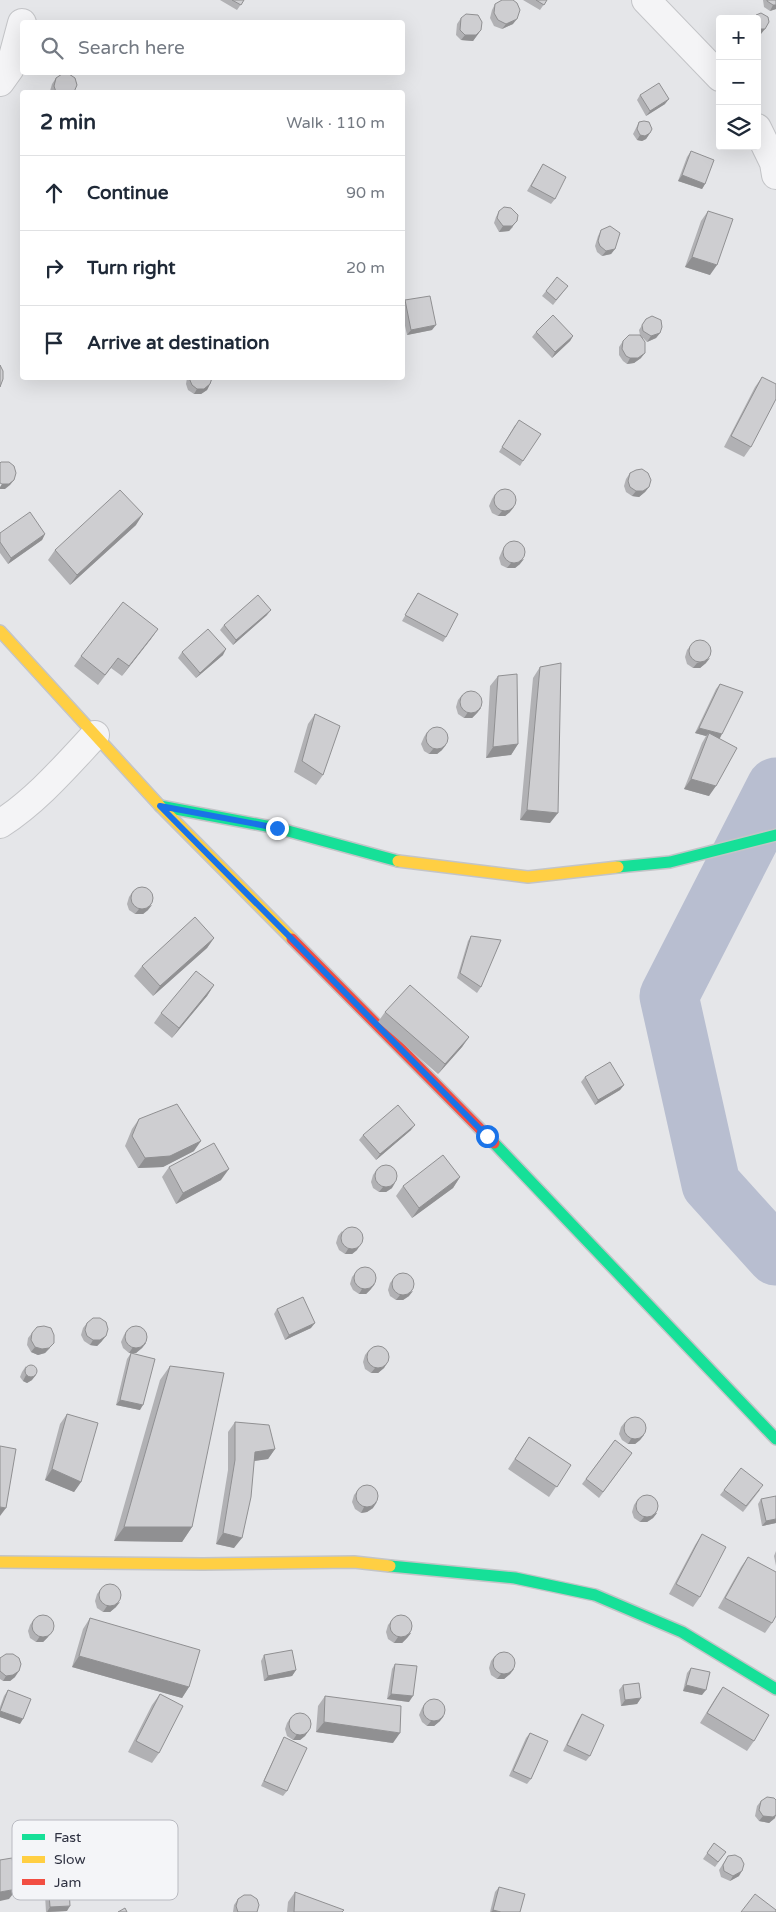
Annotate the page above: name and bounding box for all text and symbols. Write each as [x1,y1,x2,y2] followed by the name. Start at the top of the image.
[716,15,761,150] map controls
[716,15,761,60] button: +
[20,20,405,75] search box
[38,34,66,62] icon: search
[78,37,185,59] text: Search here
[716,60,761,105] button: −
[716,105,761,150] button: layers
[40,110,96,135] text: 2 min
[286,113,385,133] text: Walk · 110 m
[40,179,68,207] icon: ahead
[87,182,169,204] text: Continue
[346,183,385,203] text: 90 m
[40,254,68,282] icon: right
[87,257,175,279] text: Turn right
[346,258,385,278] text: 20 m
[40,329,68,357] icon: arrive
[87,332,270,354] text: Arrive at destination
[266,817,289,840] route end
[476,1125,499,1148] route start
[12,1820,178,1900] legend
[54,1829,82,1846] text: Fast
[54,1851,86,1868] text: Slow
[54,1874,81,1891] text: Jam

